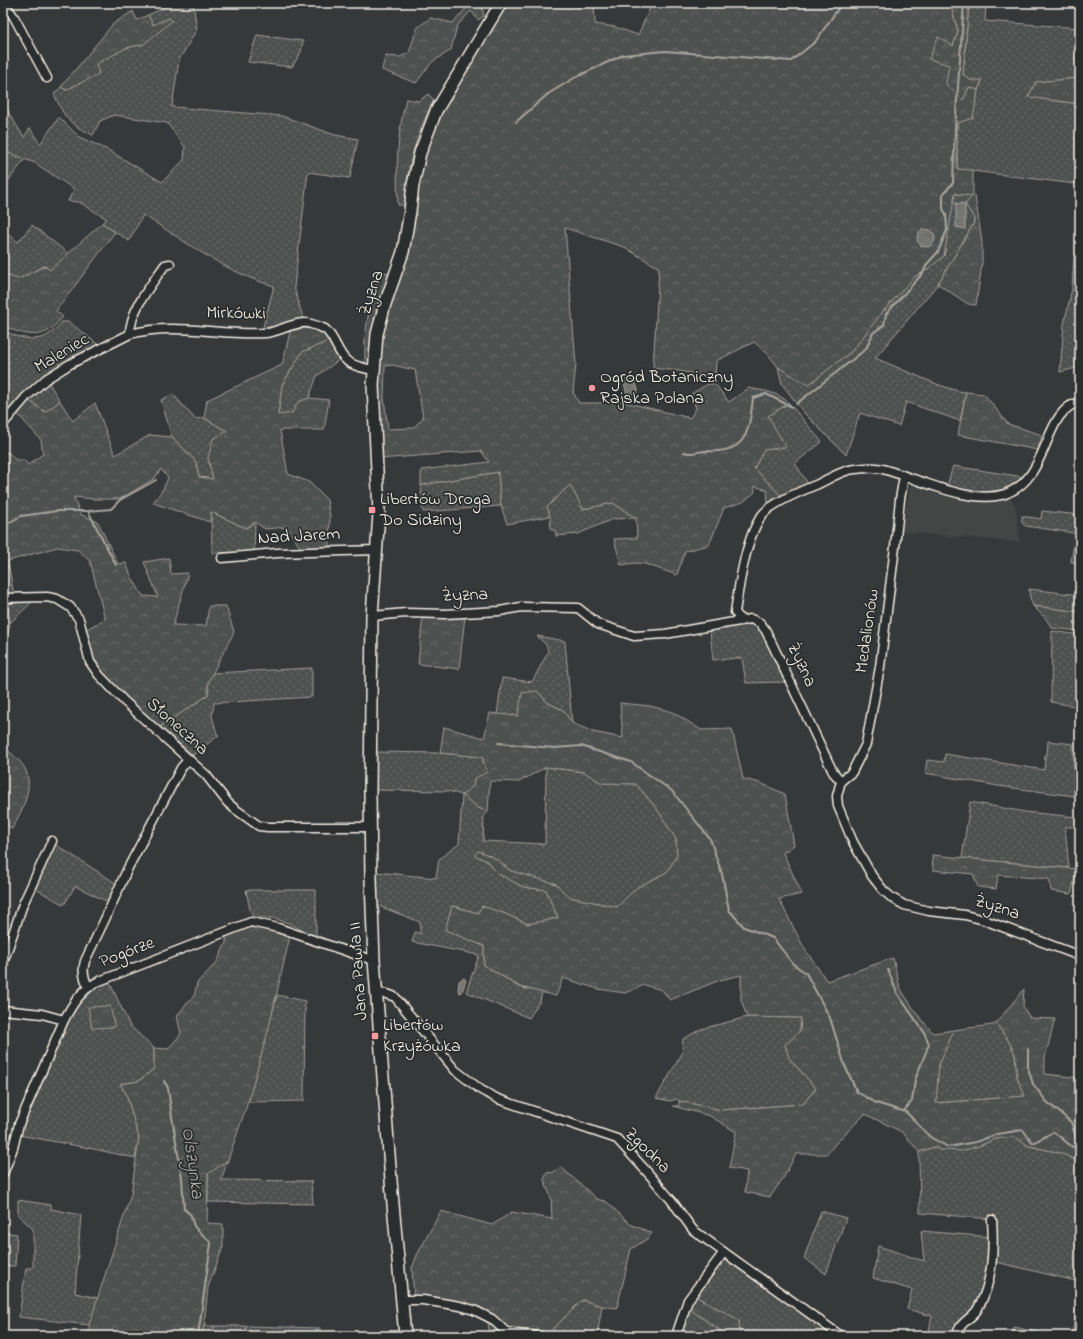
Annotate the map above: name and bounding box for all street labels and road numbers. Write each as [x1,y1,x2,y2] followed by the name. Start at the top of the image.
[352,267,392,319] street label: Żyzna
[206,300,266,328] street label: Mirkówki
[30,327,94,381] street label: Maleniec
[257,522,341,552] street label: Nad Jarem
[441,582,489,610] street label: Żyzna
[849,587,887,675] street label: Medalionów
[779,638,823,692] street label: Żyzna
[140,692,214,762] street label: Słoneczna
[971,888,1023,928] street label: Żyzna
[343,921,375,1021] street label: Jana Pawła II
[96,930,160,976] street label: Pogórze
[617,1122,676,1181] street label: Zgodna

